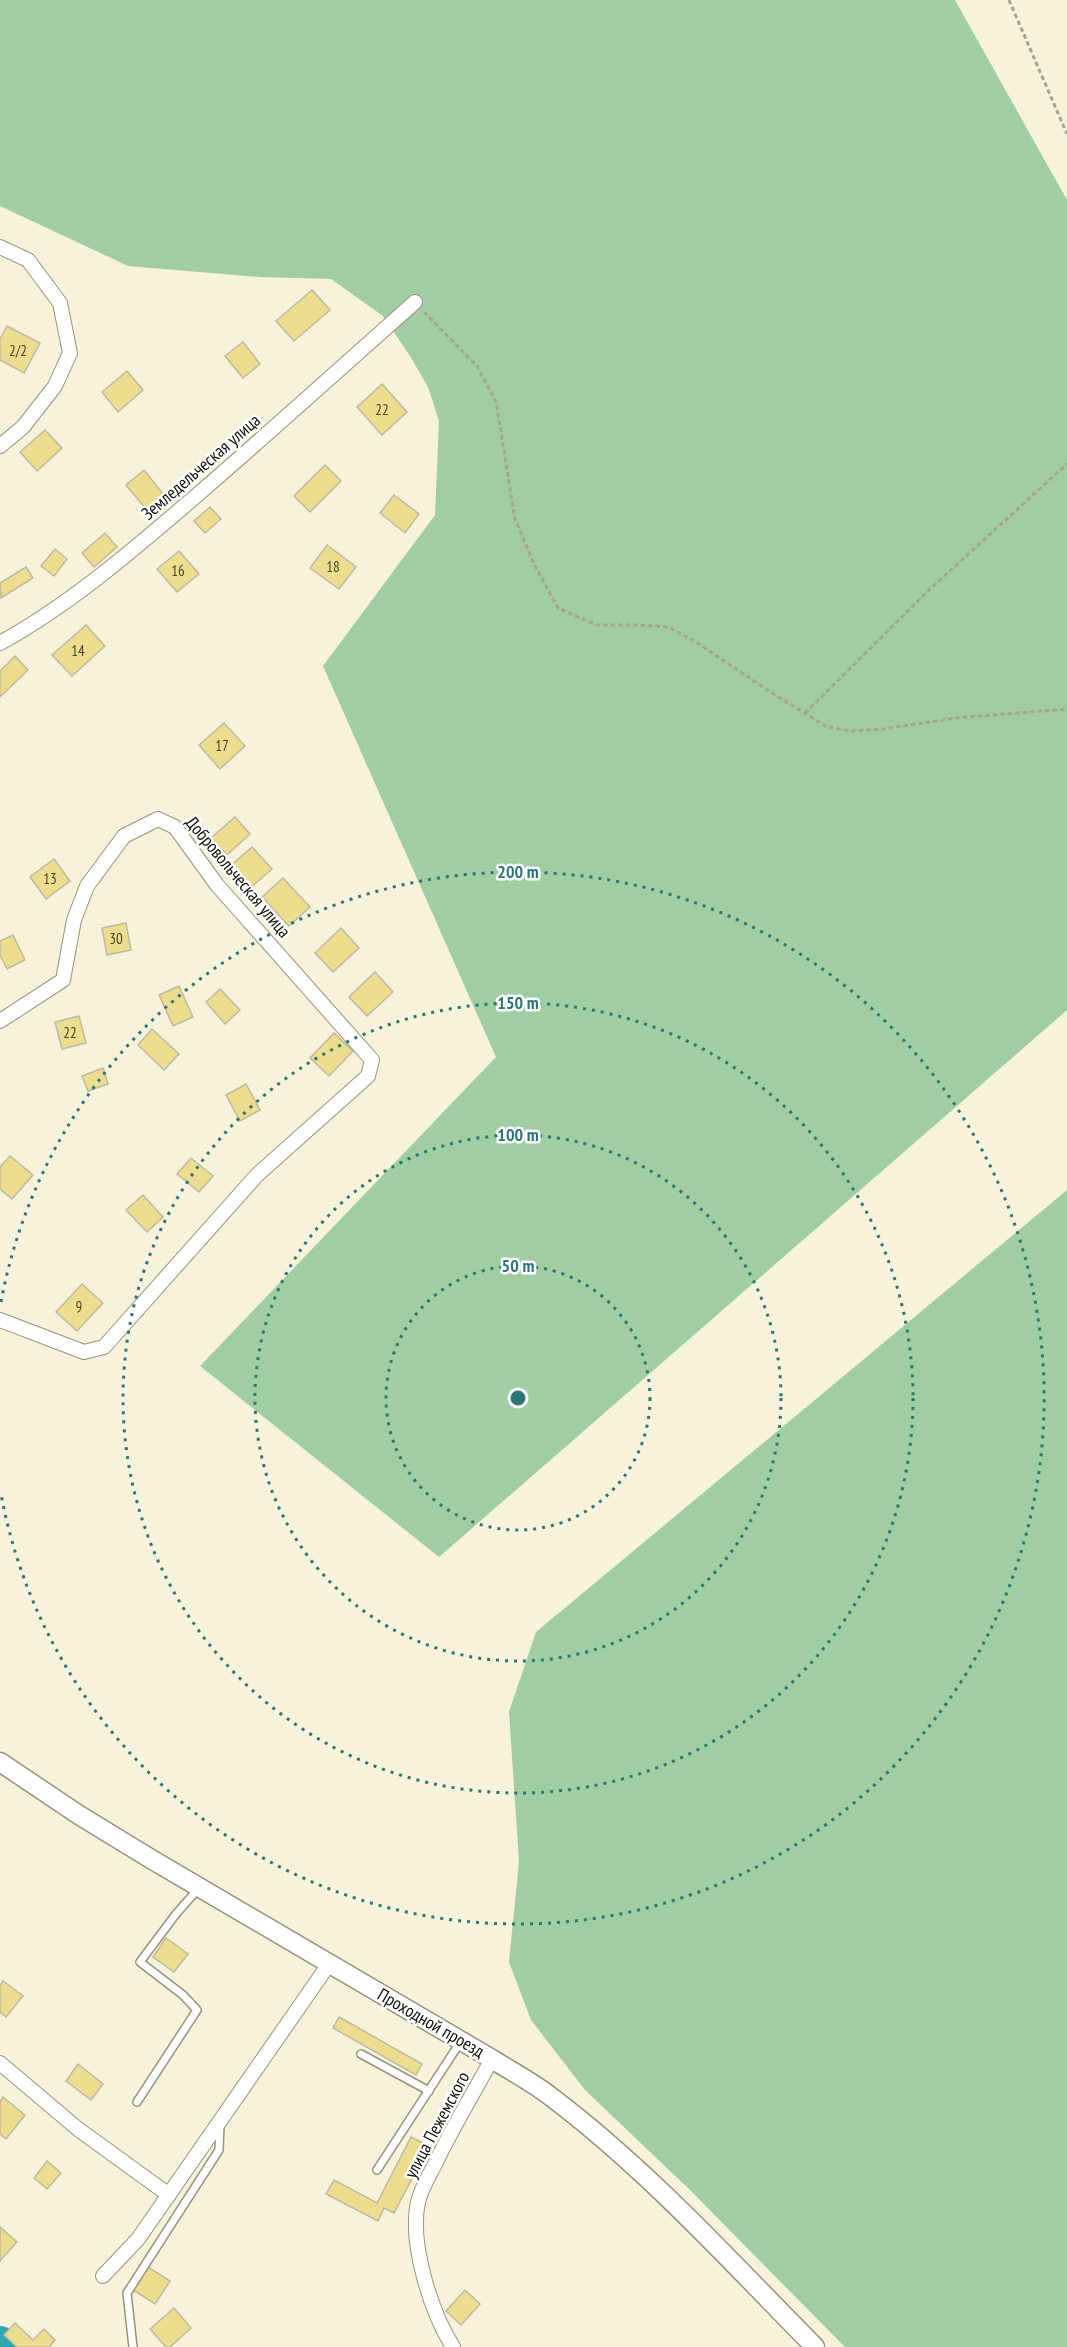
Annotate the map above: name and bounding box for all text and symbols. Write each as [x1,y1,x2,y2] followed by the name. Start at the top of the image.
[9,341,27,360] house number: 2/2
[375,400,389,419] house number: 22
[136,409,265,525] street label: Земледельческая улица
[326,557,340,576] house number: 18
[171,561,185,580] house number: 16
[71,641,85,660] house number: 14
[215,736,229,755] house number: 17
[181,811,296,942] street label: Добровольческая улица
[497,860,539,883] text: 200 m
[43,869,57,888] house number: 13
[109,929,123,948] house number: 30
[497,991,539,1014] text: 150 m
[63,1023,77,1042] house number: 22
[497,1123,539,1146] text: 100 m
[502,1254,534,1277] text: 50 m
[76,1297,82,1316] house number: 9
[508,1388,528,1408] centre of rings
[374,1983,489,2063] street label: Проходной проезд
[399,2067,474,2182] street label: улица Пежемского

